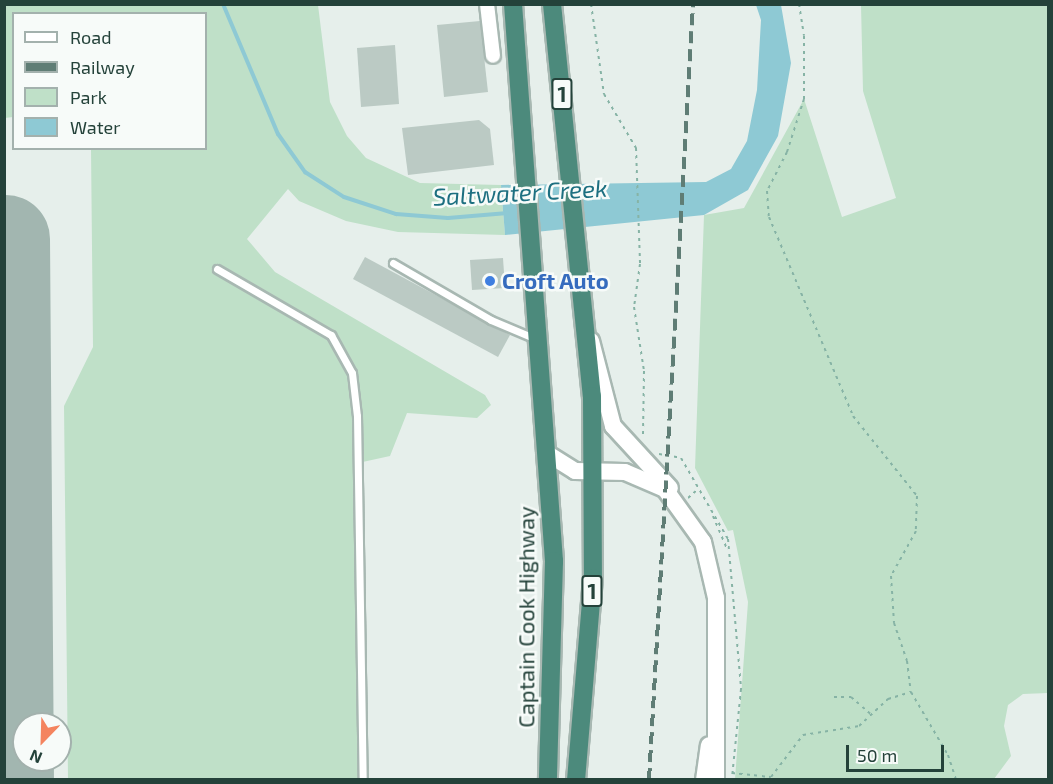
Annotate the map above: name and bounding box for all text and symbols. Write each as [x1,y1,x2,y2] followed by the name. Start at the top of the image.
[12,12,207,150] legend
[70,26,111,48] text: Road
[70,56,135,78] text: Railway
[550,76,574,112] road number: 1
[70,86,107,108] text: Park
[70,116,120,138] text: Water
[432,173,608,211] water label: Saltwater Creek
[502,268,609,294] place label: Croft Auto
[483,274,497,288] marker: Croft Auto
[513,506,539,728] street label: Captain Cook Highway
[580,573,604,609] road number: 1
[12,712,72,772] north arrow
[849,733,946,771] scale bar
[857,744,897,766] text: 50 m
[27,746,45,768] text: N

